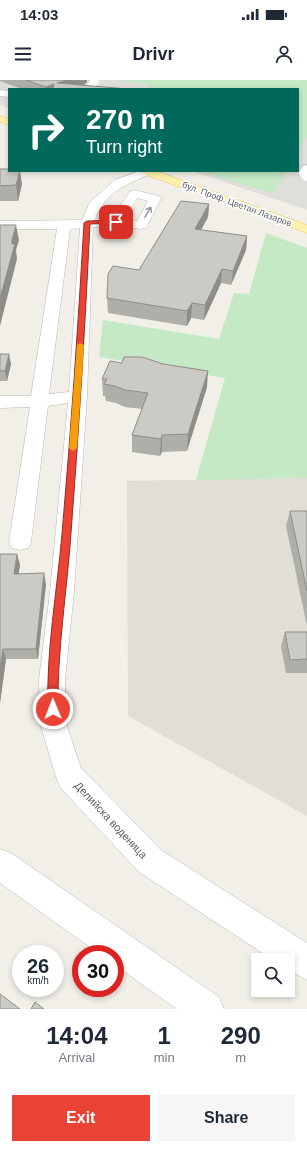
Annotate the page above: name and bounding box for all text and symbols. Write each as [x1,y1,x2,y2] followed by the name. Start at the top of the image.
[20,6,58,23] text: 14:03
[12,43,34,65] icon: menu
[273,43,295,65] icon: person
[132,44,175,64] text: Drivr
[20,104,72,156] icon: right
[86,104,165,135] text: 270 m
[86,137,162,157] text: Turn right
[181,180,293,229] street label: бул. Проф. Цветан Лазаров
[99,205,133,239] pin
[145,206,152,218] one-way arrow
[105,211,127,233] icon: arrive
[32,688,74,730] position arrow
[72,779,150,861] street label: Делийска воденица
[72,945,124,997] speed limit sign: 30
[251,953,295,997] map controls
[251,953,295,997] button: search
[27,955,49,977] text: 26
[27,975,49,986] text: km/h
[46,1022,108,1049] text: 14:04
[157,1022,171,1049] text: 1
[221,1022,261,1049] text: 290
[58,1050,95,1065] text: Arrival
[154,1050,175,1065] text: min
[235,1050,246,1065] text: m
[12,1095,150,1141] button: Exit
[158,1095,295,1141] button: Share

